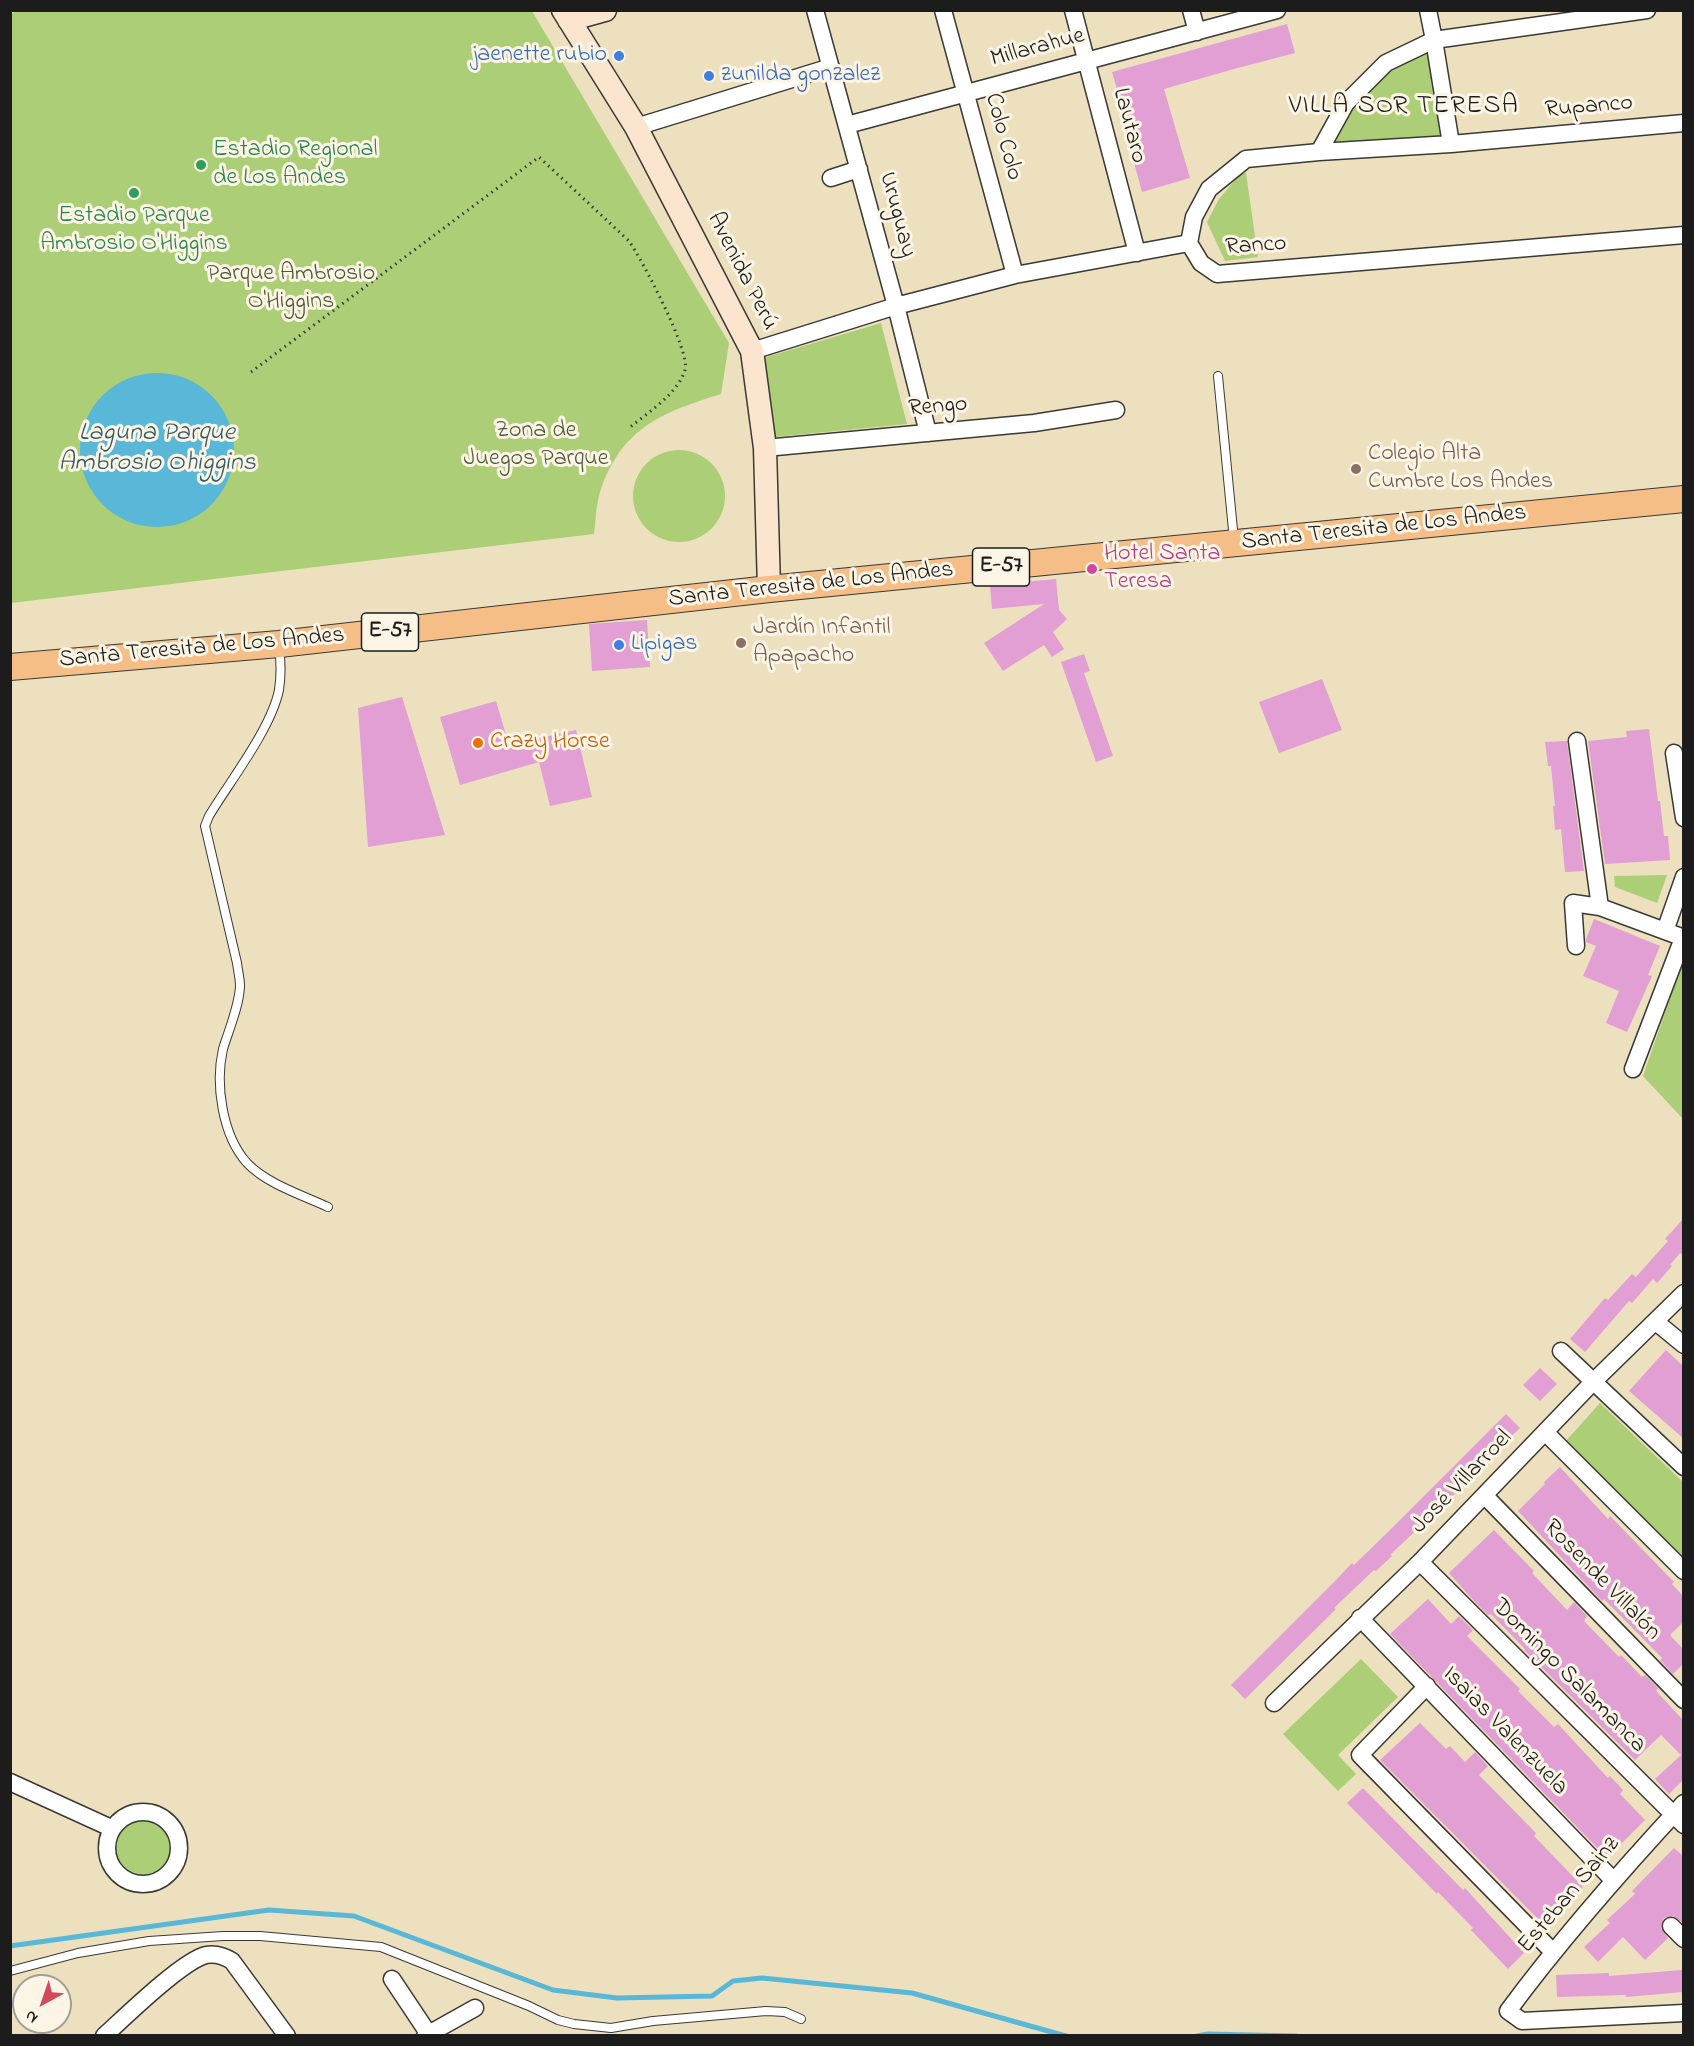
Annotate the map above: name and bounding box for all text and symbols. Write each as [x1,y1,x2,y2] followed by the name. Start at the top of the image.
[988,23,1088,75] street label: Millarahue
[472,42,607,70] place label: jaenette rubio
[612,49,626,63] marker: jaenette rubio
[721,62,880,90] place label: zunilda gonzalez
[702,69,716,83] marker: zunilda gonzalez
[1104,85,1152,167] street label: Lautaro
[977,90,1027,184] street label: Colo Colo
[1544,90,1634,126] street label: Rupanco
[1289,92,1519,124] district label: VILLA SOR TERESA
[213,137,378,193] place label: Estadio Regional de Los Andes
[194,158,208,172] marker: Estadio Regional de Los Andes
[871,169,921,261] street label: Uruguay
[127,186,141,200] marker: Estadio Parque Ambrosio O'Higgins
[40,203,228,259] place label: Estadio Parque Ambrosio O'Higgins
[699,208,783,336] street label: Avenida Perú
[1224,231,1288,263] street label: Ranco
[207,261,375,317] park label: Parque Ambrosio O'Higgins
[907,391,969,425] street label: Rengo
[464,418,608,474] park label: Zona de Juegos Parque
[58,419,256,480] water label: Laguna Parque Ambrosio Ohiggins
[1368,441,1553,497] place label: Colegio Alta Cumbre Los Andes
[1349,462,1363,476] marker: Colegio Alta Cumbre Los Andes
[1240,500,1528,558] street label: Santa Teresita de Los Andes
[1104,541,1220,597] place label: Hotel Santa Teresa
[972,548,1030,586] road number: E-57
[667,557,955,615] street label: Santa Teresita de Los Andes
[1085,562,1099,576] marker: Hotel Santa Teresa
[362,613,418,651] road number: E-57
[753,615,891,671] place label: Jardín Infantil Apapacho
[58,622,346,676] street label: Santa Teresita de Los Andes
[631,631,698,659] place label: Lipigas
[734,636,748,650] marker: Jardín Infantil Apapacho
[612,638,626,652] marker: Lipigas
[490,729,610,757] place label: Crazy Horse
[471,736,485,750] marker: Crazy Horse
[1406,1425,1520,1541] street label: José Villarroel
[1536,1515,1666,1647] street label: Rosende Villalón
[1485,1594,1651,1760] street label: Domingo Salamanca
[1435,1661,1573,1803] street label: Isaias Valenzuela
[1513,1832,1627,1960] street label: Esteban Sainz
[12,1974,72,2034] north arrow
[20,2004,44,2029] text: N

